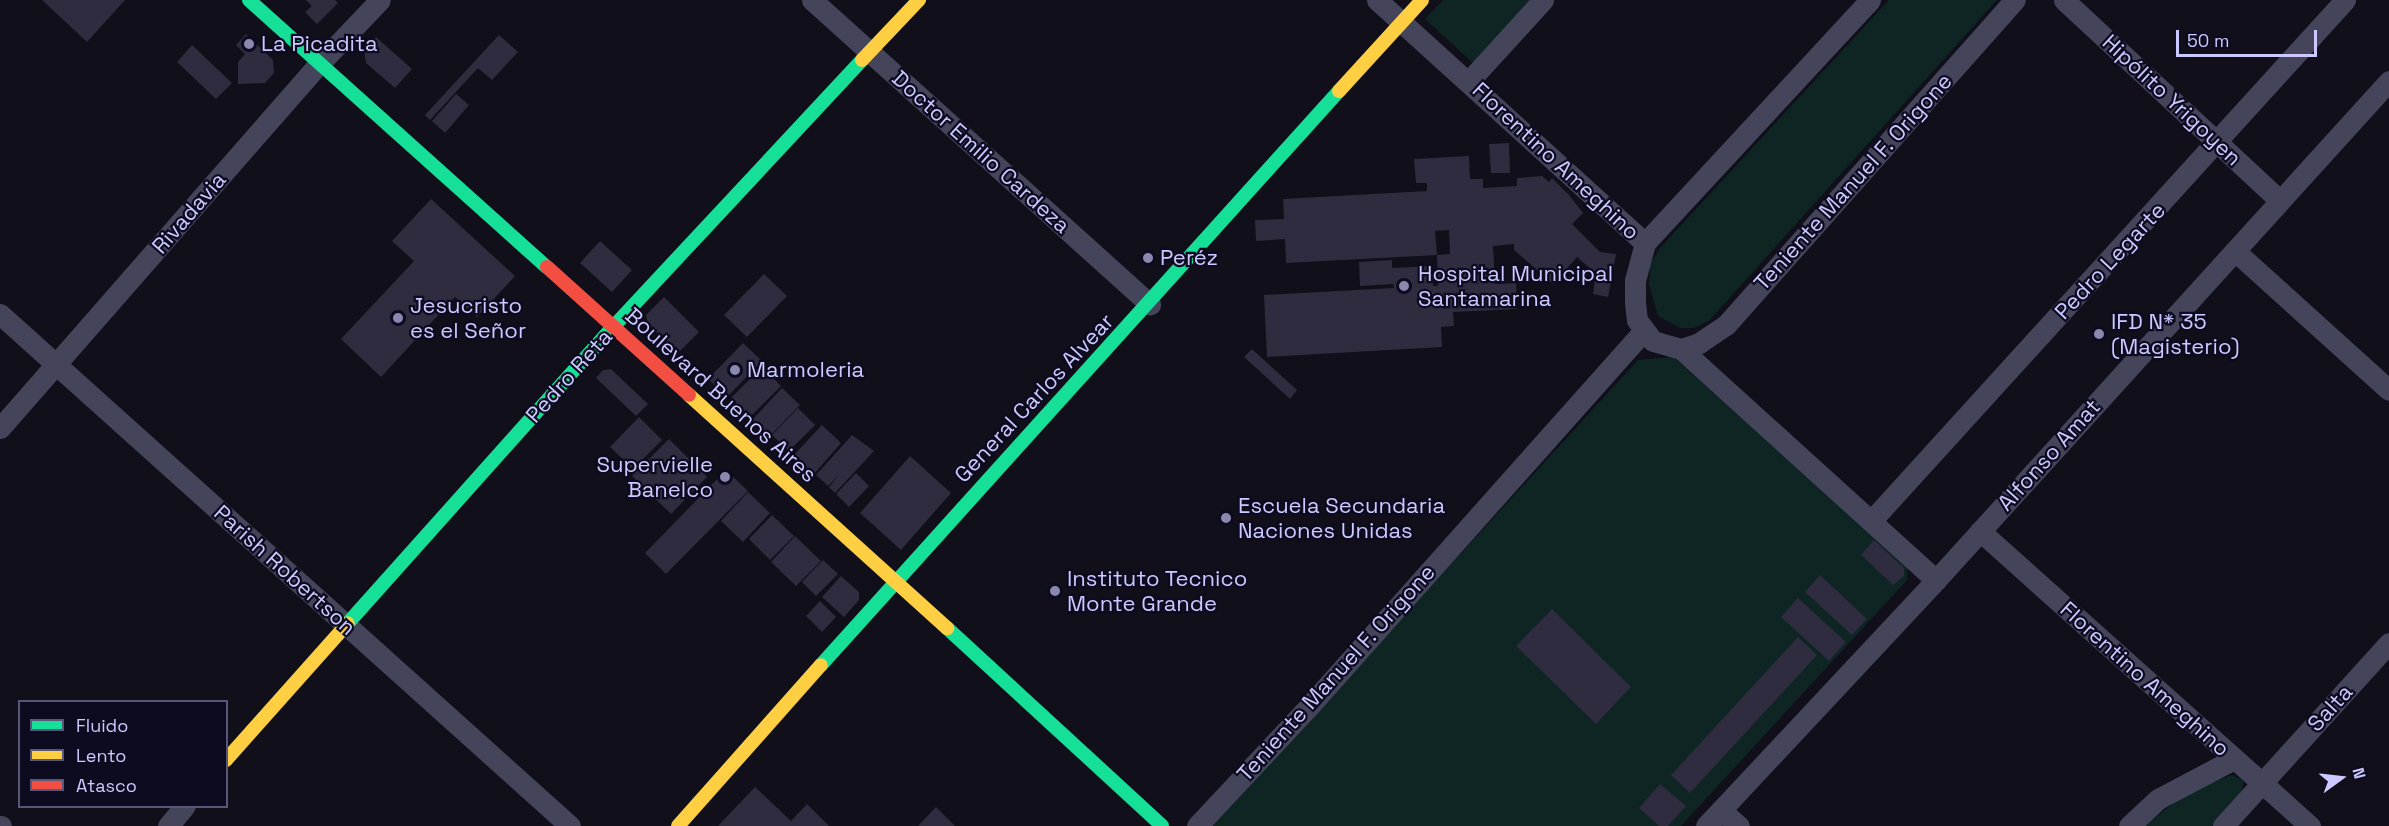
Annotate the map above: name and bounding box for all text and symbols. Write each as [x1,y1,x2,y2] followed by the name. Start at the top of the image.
[2179,18,2320,56] scale bar
[2097,29,2247,171] street label: Hipólito Yrigoyen
[2187,29,2229,52] text: 50 m
[261,31,378,57] place label: La Picadita
[242,37,256,51] marker: La Picadita
[887,65,1075,239] street label: Doctor Emilio Cardeza
[1748,68,1958,296] street label: Teniente Manuel F. Origone
[1467,77,1645,245] street label: Florentino Ameghino
[146,167,232,259] street label: Rivadavia
[2049,197,2171,325] street label: Pedro Legarte
[1160,245,1218,271] place label: Peréz
[1141,251,1155,265] marker: Peréz
[1418,260,1613,312] place label: Hospital Municipal Santamarina
[1395,277,1413,295] marker: Hospital Municipal Santamarina
[410,292,526,344] place label: Jesucristo es el Señor
[620,302,822,488] street label: Boulevard Buenos Aires
[949,308,1119,488] street label: General Carlos Alvear
[2111,308,2240,360] place label: IFD N* 35 (Magisterio)
[391,311,405,325] marker: Jesucristo es el Señor
[520,324,618,428] street label: Pedro Reta
[2092,327,2106,341] marker: IFD N* 35 (Magisterio)
[747,357,864,383] place label: Marmoleria
[728,363,742,377] marker: Marmoleria
[1992,394,2106,516] street label: Alfonso Amat
[596,451,713,502] place label: Supervielle Banelco
[718,470,732,484] marker: Supervielle Banelco
[1238,492,1445,544] place label: Escuela Secundaria Naciones Unidas
[209,499,361,641] street label: Parish Robertson
[1219,511,1233,525] marker: Escuela Secundaria Naciones Unidas
[1231,559,1441,787] street label: Teniente Manuel F. Origone
[1067,565,1248,616] place label: Instituto Tecnico Monte Grande
[1048,584,1062,598] marker: Instituto Tecnico Monte Grande
[2055,596,2235,762] street label: Florentino Ameghino
[2302,679,2358,737] street label: Salta
[18,700,228,808] legend
[76,714,128,737] text: Fluido
[76,744,126,767] text: Lento
[2311,748,2371,808] north arrow
[2347,765,2370,781] text: N
[76,774,137,797] text: Atasco

